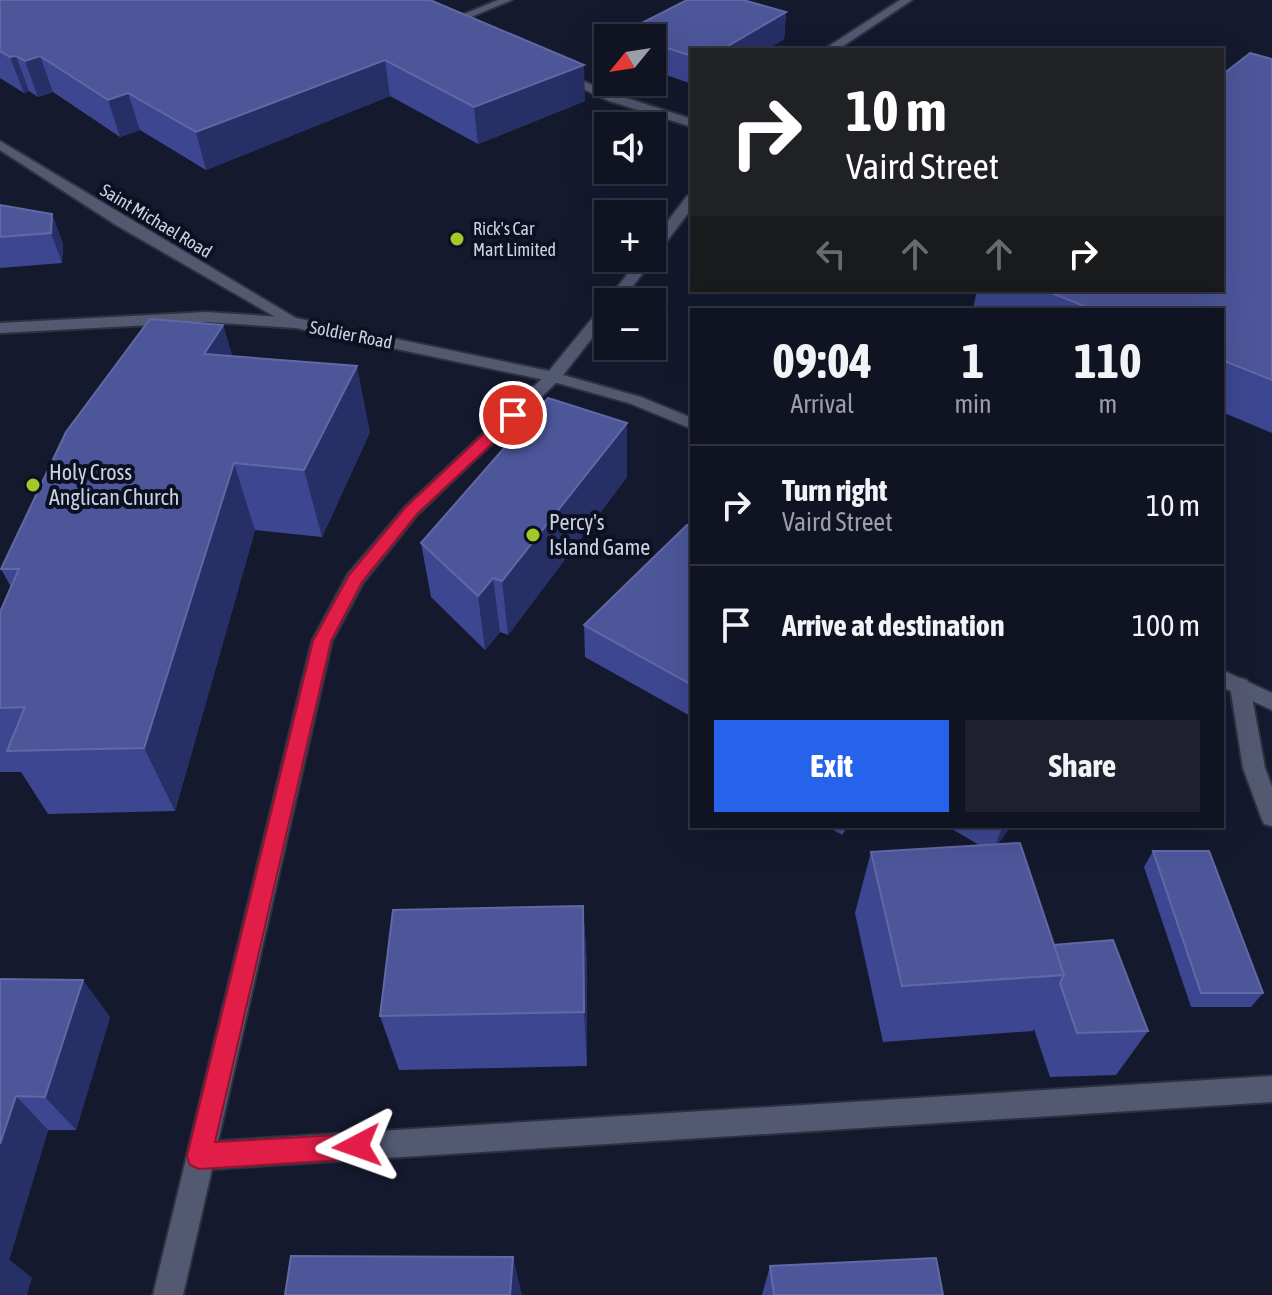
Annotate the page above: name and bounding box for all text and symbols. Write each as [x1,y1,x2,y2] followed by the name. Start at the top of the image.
[594,24,666,96] north arrow
[594,24,666,360] map controls
[846,79,947,143] text: 10 m
[714,80,818,184] icon: right
[594,112,666,184] button: sound
[846,145,999,187] text: Vaird Street
[97,179,216,262] street label: Saint Michael Road
[594,200,666,272] button: +
[473,218,556,260] place label: Rick's Car Mart Limited
[448,230,466,248] marker: Rick's Car Mart Limited
[809,232,853,276] icon: left
[893,232,937,276] icon: ahead
[977,232,1021,276] icon: ahead
[1061,232,1105,276] icon: right
[594,288,666,360] button: −
[308,316,394,353] street label: Soldier Road
[772,333,872,388] text: 09:04
[962,333,984,388] text: 1
[1074,333,1142,388] text: 110
[479,381,547,449] pin
[790,389,854,419] text: Arrival
[954,389,992,419] text: min
[1098,389,1117,419] text: m
[491,393,535,437] icon: arrive
[49,459,179,510] place label: Holy Cross Anglican Church
[782,473,888,507] text: Turn right
[24,476,42,494] marker: Holy Cross Anglican Church
[714,483,758,527] icon: right
[1146,488,1200,522] text: 10 m
[782,507,893,537] text: Vaird Street
[549,509,650,560] place label: Percy's Island Game
[524,526,542,544] marker: Percy's Island Game
[714,603,758,647] icon: arrive
[782,608,1004,642] text: Arrive at destination
[1132,608,1200,642] text: 100 m
[714,720,949,812] button: Exit
[965,720,1200,812] button: Share
[315,1104,399,1188] position arrow

